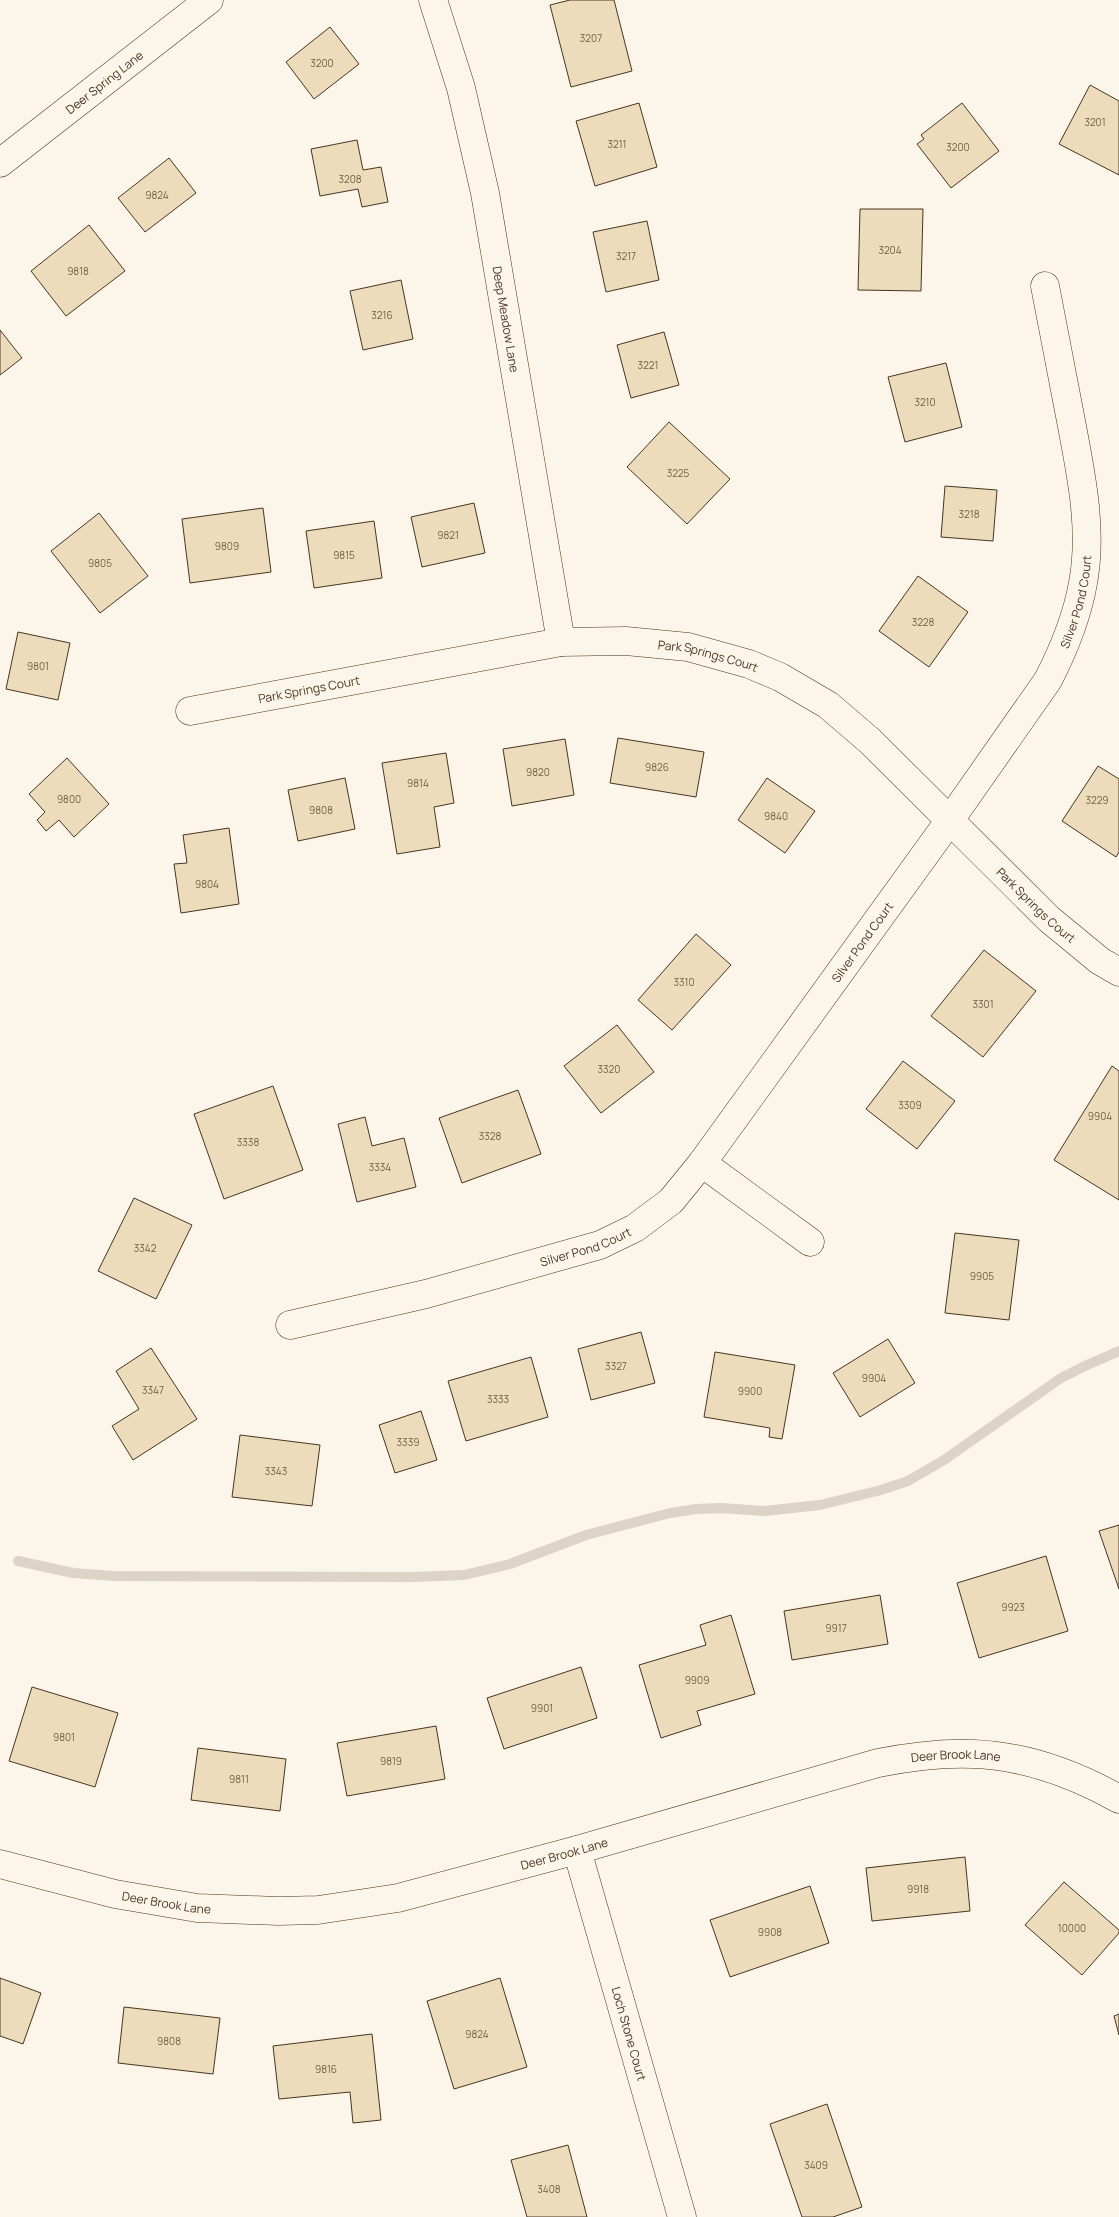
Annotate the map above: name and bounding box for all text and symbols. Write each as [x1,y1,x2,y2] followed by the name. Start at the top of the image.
[580,31,602,45] house number: 3207
[62,46,146,117] street label: Deer Spring Lane
[310,56,334,70] house number: 3200
[1084,115,1106,129] house number: 3201
[607,137,627,151] house number: 3211
[946,140,970,154] house number: 3200
[338,172,362,186] house number: 3208
[145,188,169,202] house number: 9824
[878,243,902,257] house number: 3204
[616,249,636,263] house number: 3217
[67,264,89,278] house number: 9818
[489,265,524,374] street label: Deep Meadow Lane
[371,308,393,322] house number: 3216
[638,358,658,372] house number: 3221
[914,395,936,409] house number: 3210
[667,466,690,480] house number: 3225
[959,507,980,521] house number: 3218
[437,528,459,542] house number: 9821
[215,539,239,553] house number: 9809
[333,548,355,562] house number: 9815
[1055,555,1095,651] street label: Silver Pond Court
[88,556,112,570] house number: 9805
[912,615,935,629] house number: 3228
[657,636,761,676] street label: Park Springs Court
[27,659,49,673] house number: 9801
[257,671,361,707] street label: Park Springs Court
[645,760,669,774] house number: 9826
[526,765,550,779] house number: 9820
[407,776,429,790] house number: 9814
[57,792,81,806] house number: 9800
[1085,793,1109,807] house number: 3229
[309,803,333,817] house number: 9808
[764,809,788,823] house number: 9840
[993,863,1080,946] street label: Park Springs Court
[195,877,219,891] house number: 9804
[827,898,897,986] street label: Silver Pond Court
[673,975,695,989] house number: 3310
[972,997,994,1011] house number: 3301
[598,1062,620,1076] house number: 3320
[898,1098,922,1112] house number: 3309
[1088,1109,1112,1123] house number: 9904
[479,1129,501,1143] house number: 3328
[237,1135,259,1149] house number: 3338
[369,1160,391,1174] house number: 3334
[538,1223,634,1270] street label: Silver Pond Court
[134,1241,157,1255] house number: 3342
[970,1269,994,1283] house number: 9905
[605,1359,627,1373] house number: 3327
[862,1371,886,1385] house number: 9904
[142,1383,164,1397] house number: 3347
[738,1384,762,1398] house number: 9900
[487,1392,509,1406] house number: 3333
[397,1435,419,1449] house number: 3339
[265,1464,287,1478] house number: 3343
[1001,1600,1025,1614] house number: 9923
[825,1621,847,1635] house number: 9917
[685,1673,709,1687] house number: 9909
[531,1701,553,1715] house number: 9901
[53,1730,75,1744] house number: 9801
[910,1745,1002,1766] street label: Deer Brook Lane
[380,1754,402,1768] house number: 9819
[229,1772,249,1786] house number: 9811
[519,1833,610,1873] street label: Deer Brook Lane
[907,1882,929,1896] house number: 9918
[121,1887,211,1917] street label: Deer Brook Lane
[1058,1921,1086,1935] house number: 10000
[758,1925,782,1939] house number: 9908
[608,1985,651,2083] street label: Loch Stone Court
[465,2027,489,2041] house number: 9824
[157,2034,181,2048] house number: 9808
[315,2062,337,2076] house number: 9816
[804,2158,828,2172] house number: 3409
[537,2182,561,2196] house number: 3408

